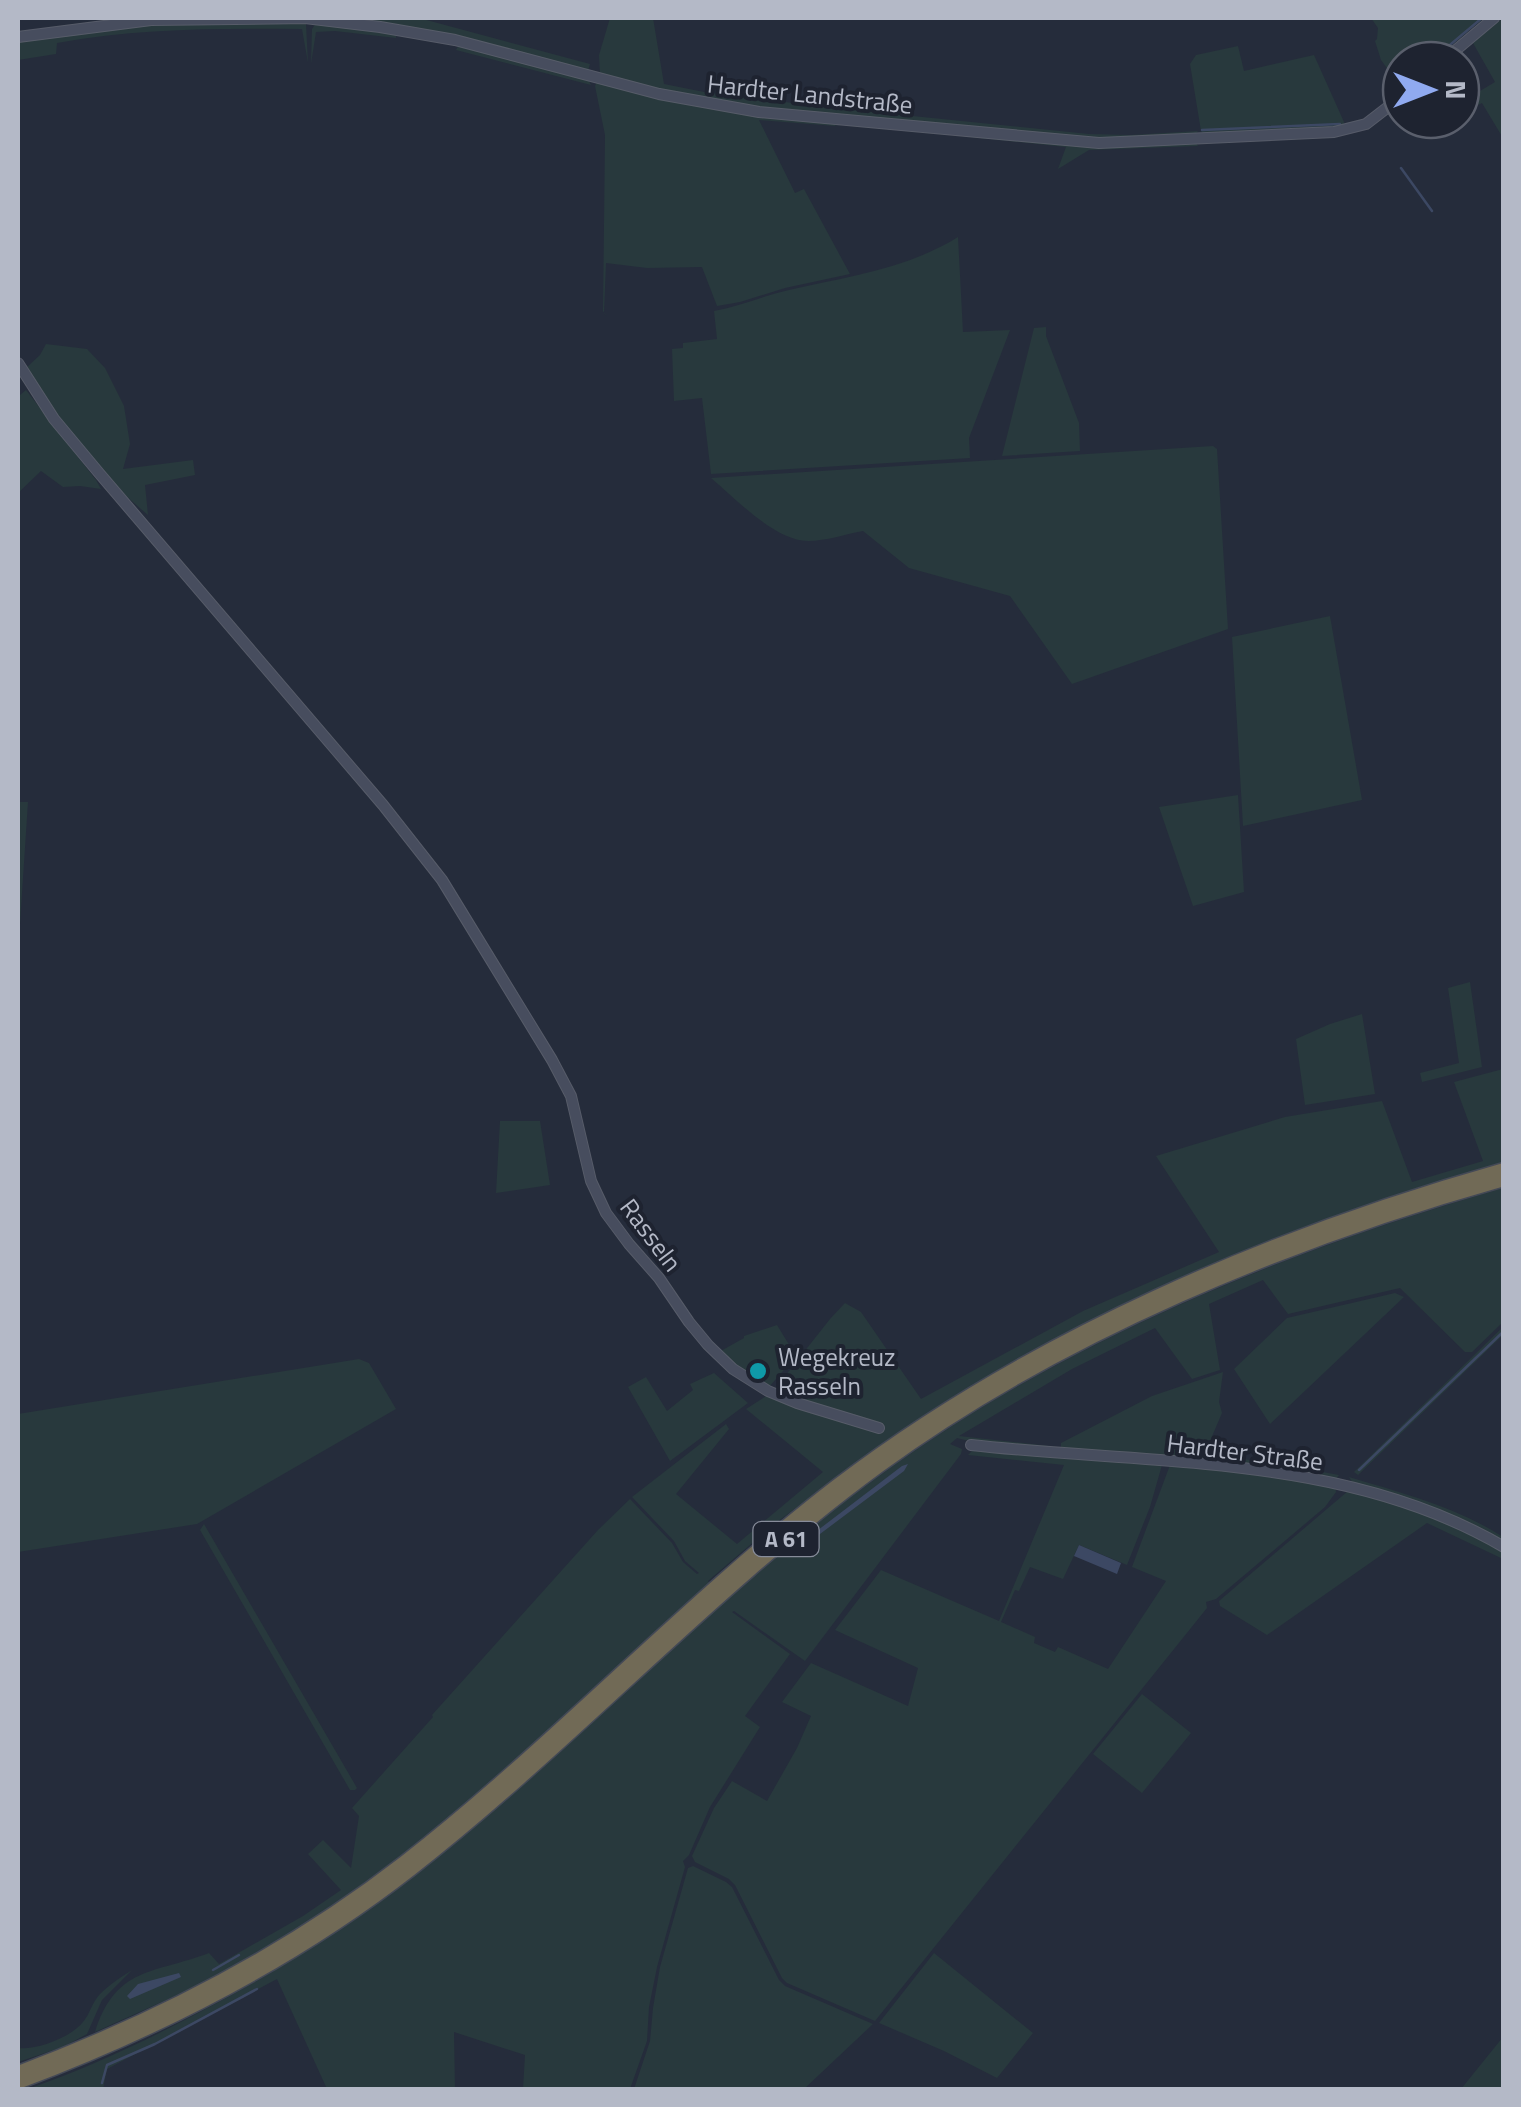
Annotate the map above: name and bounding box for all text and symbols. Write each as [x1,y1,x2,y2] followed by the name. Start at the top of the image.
[1381,40,1481,140] north arrow
[705,64,915,124] street label: Hardter Landstraße
[1435,80,1478,100] text: N
[611,1190,691,1280] street label: Rasseln
[778,1338,895,1405] place label: Wegekreuz Rasseln
[747,1360,769,1382] marker: Wegekreuz Rasseln
[1165,1424,1325,1480] street label: Hardter Straße
[754,1522,818,1556] road number: A 61

